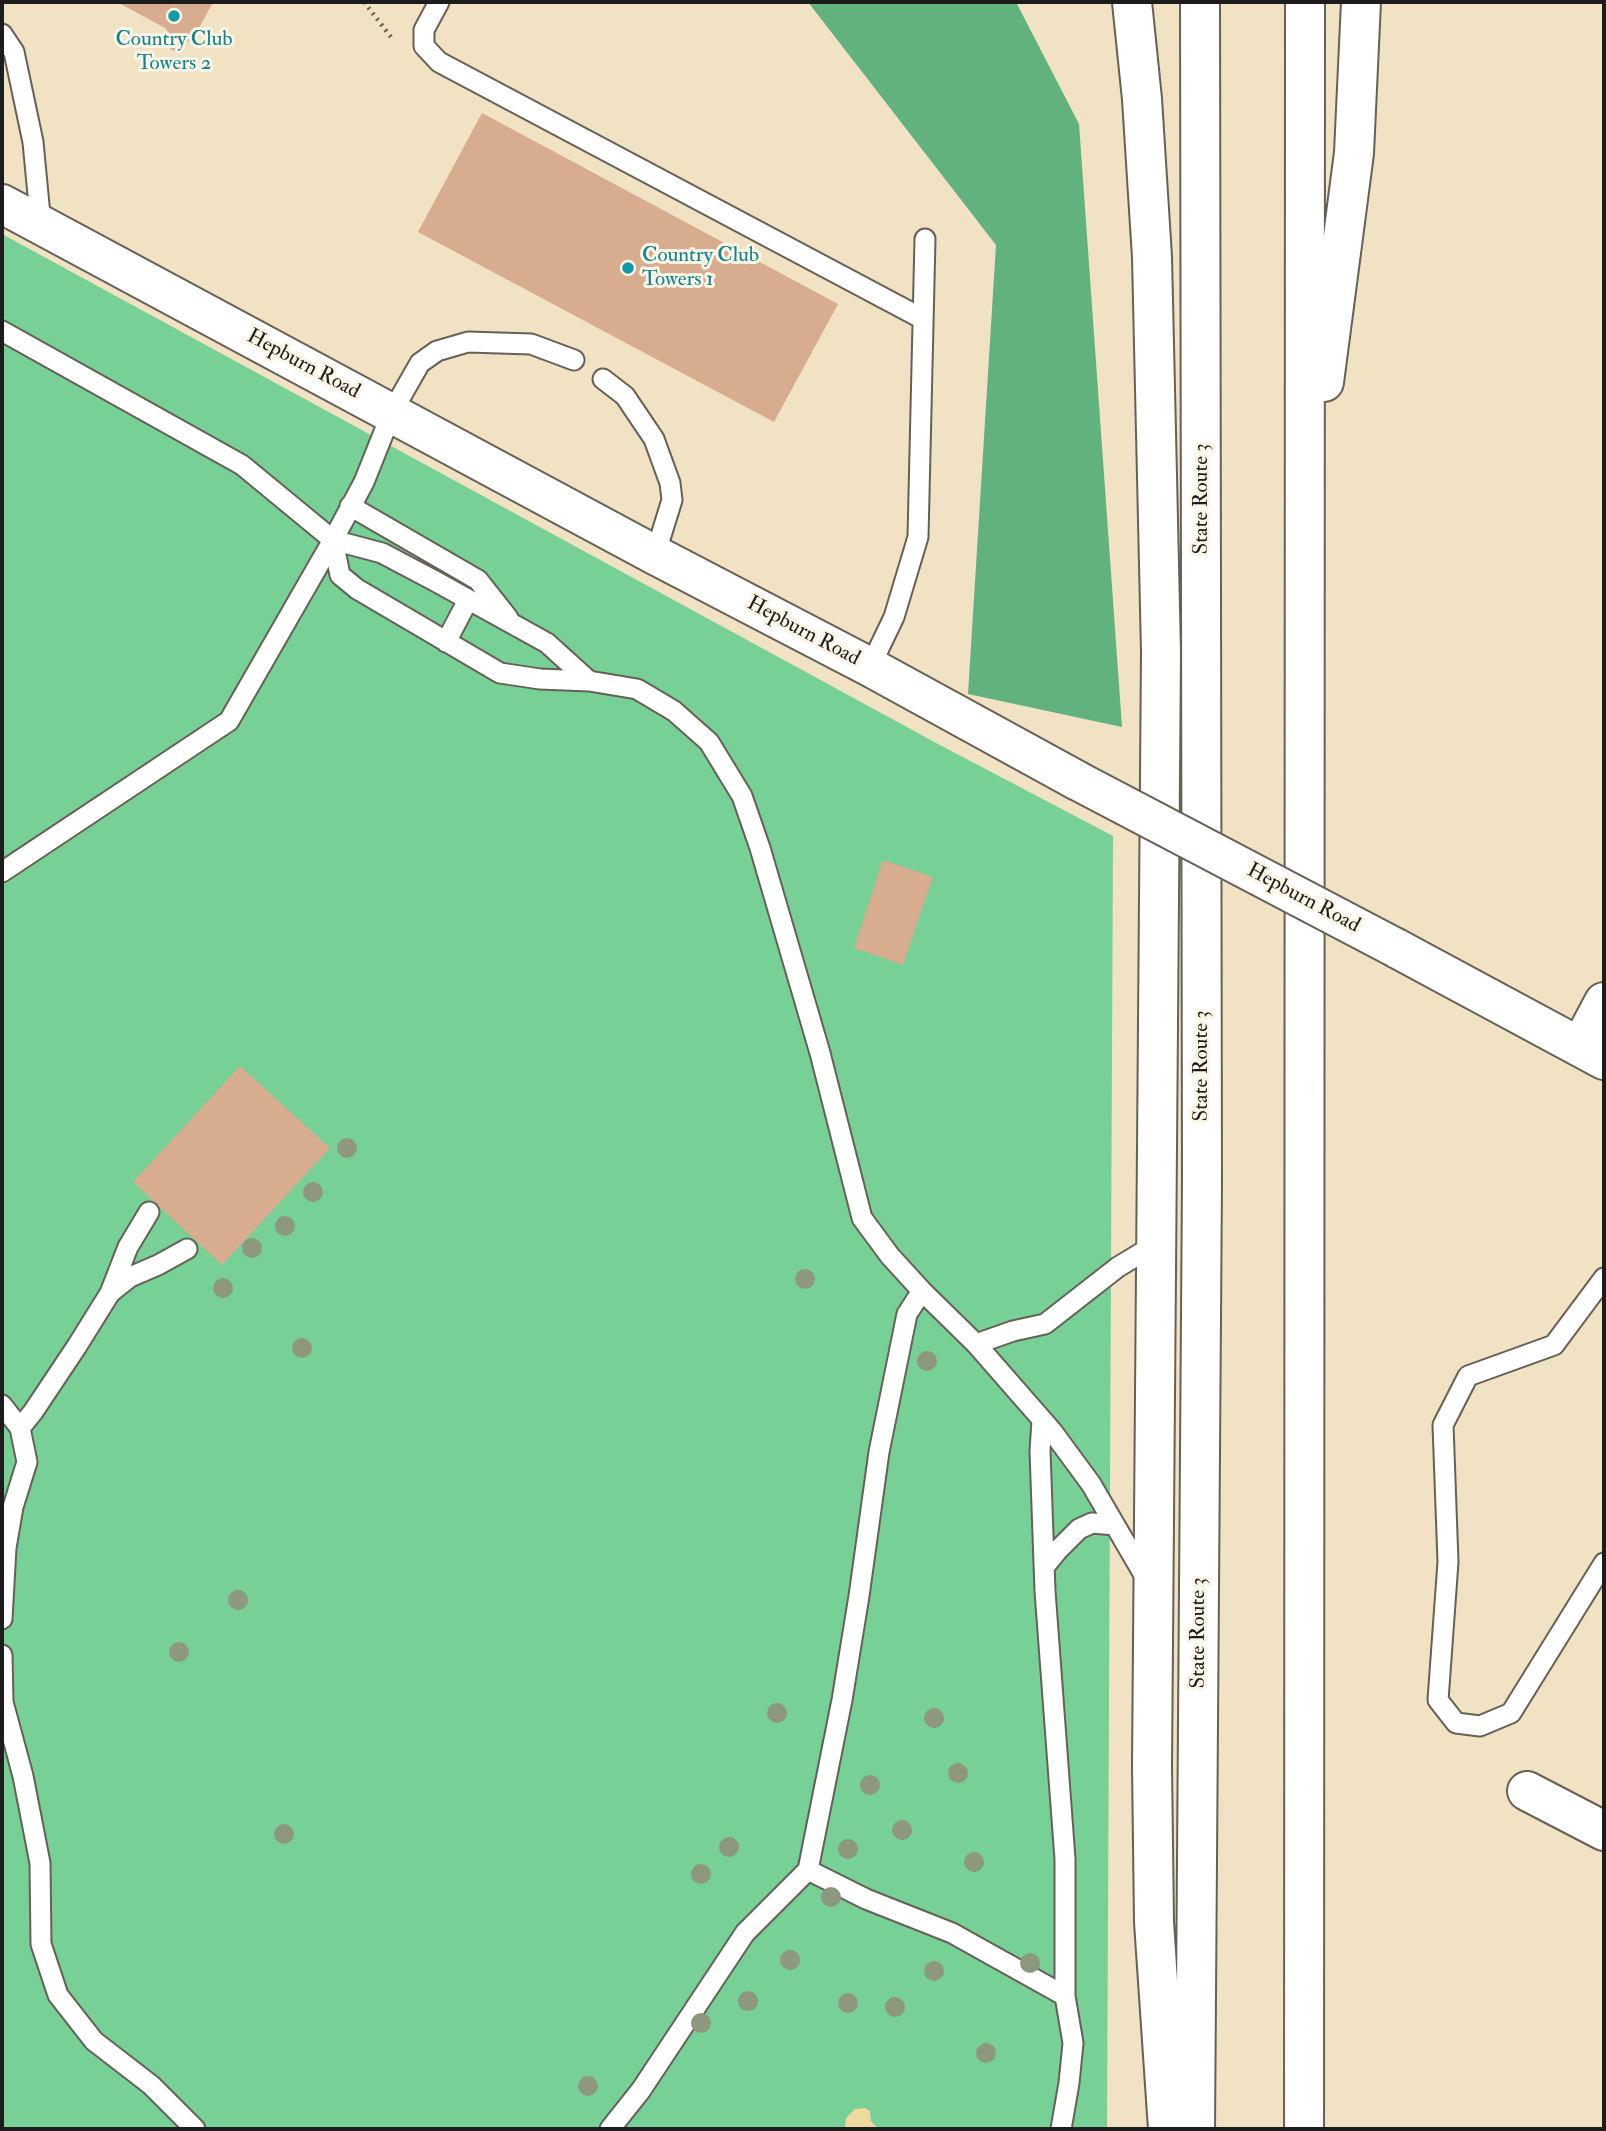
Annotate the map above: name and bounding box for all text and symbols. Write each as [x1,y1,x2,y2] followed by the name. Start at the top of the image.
[166,8,182,24] marker: Country Club Towers 2
[115,27,233,77] place label: Country Club Towers 2
[642,243,759,293] place label: Country Club Towers 1
[620,260,636,276] marker: Country Club Towers 1
[242,325,364,405] street label: Hepburn Road
[1189,444,1215,554] street label: State Route 3
[742,592,864,672] street label: Hepburn Road
[1242,859,1364,939] street label: Hepburn Road
[1189,1011,1215,1121] street label: State Route 3
[1186,1578,1212,1688] street label: State Route 3

